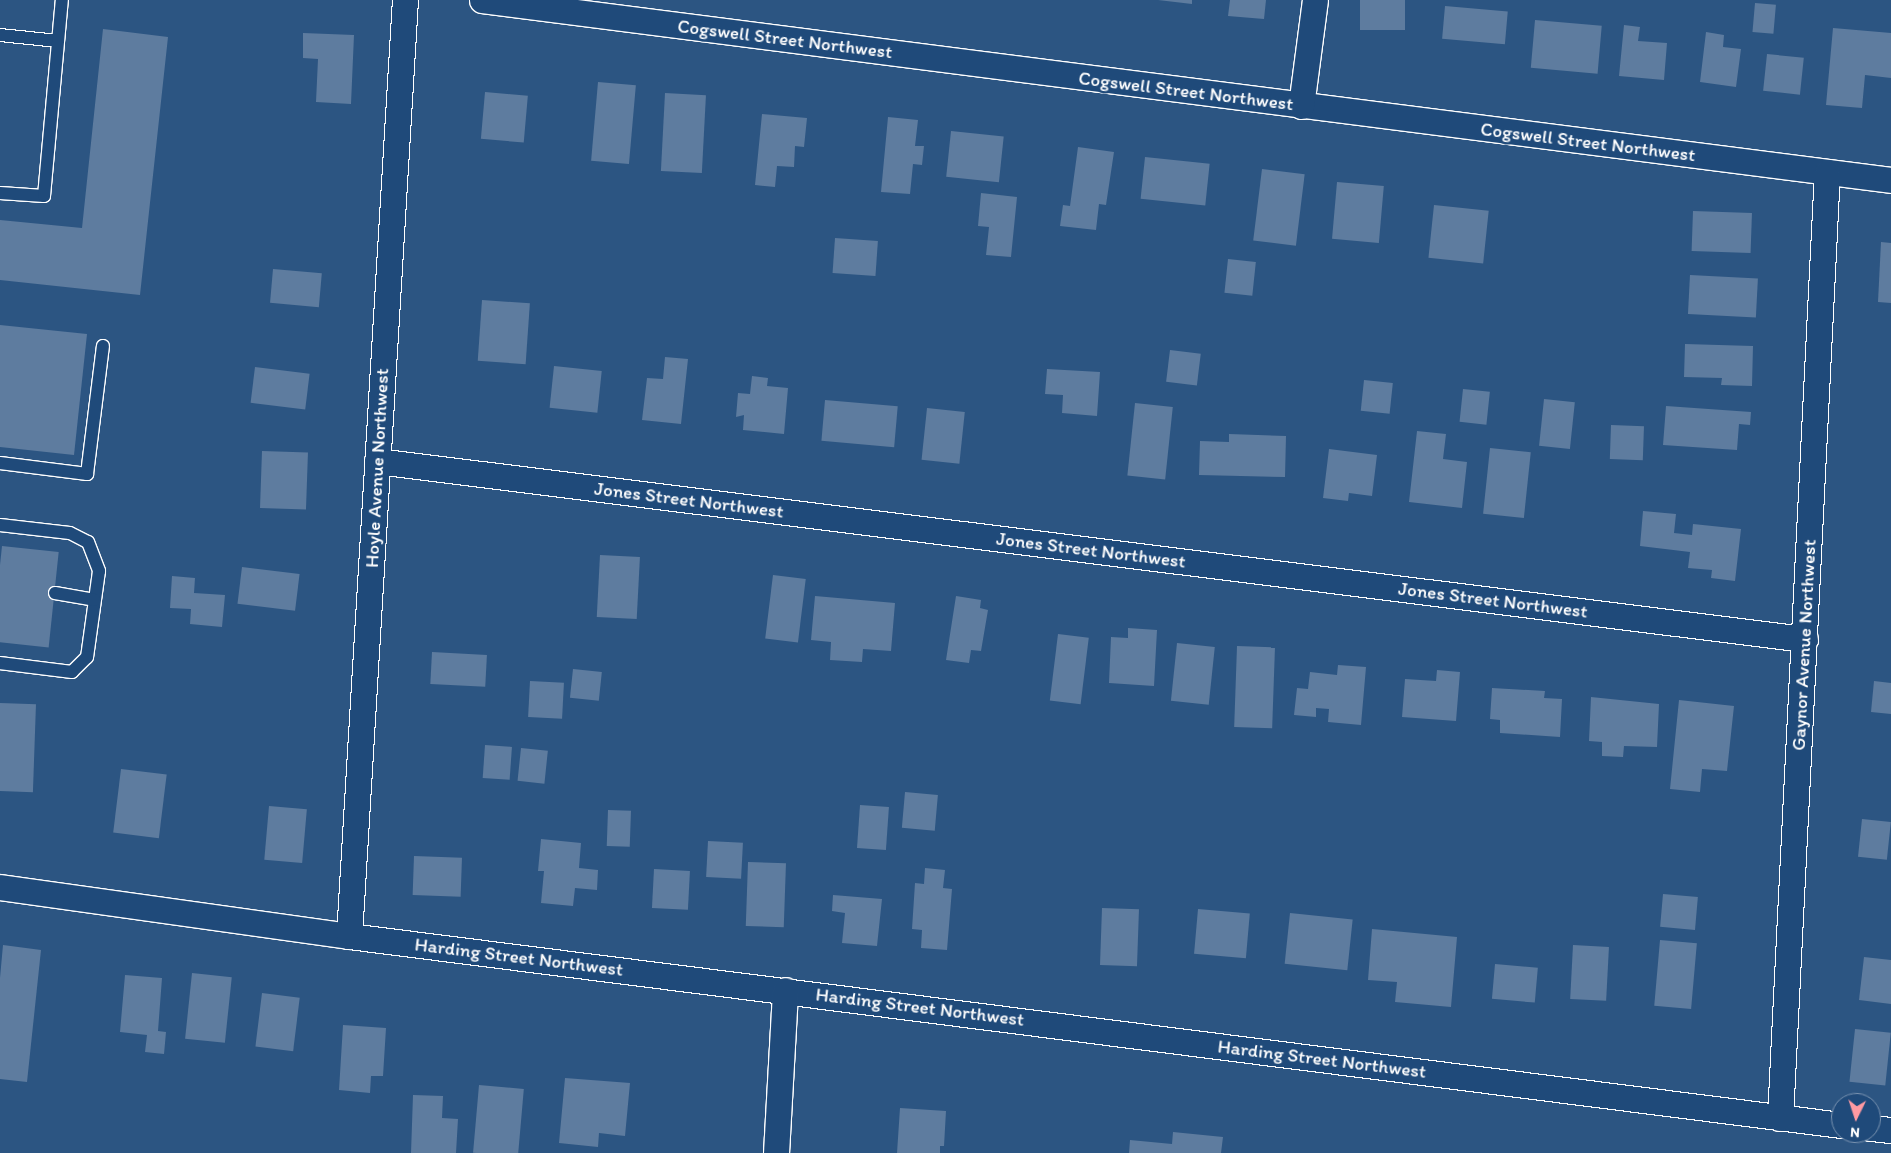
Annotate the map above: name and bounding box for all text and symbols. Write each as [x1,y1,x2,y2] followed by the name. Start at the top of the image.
[676,14,894,64] street label: Cogswell Street Northwest
[1077,66,1295,116] street label: Cogswell Street Northwest
[1479,117,1697,167] street label: Cogswell Street Northwest
[360,368,394,568] street label: Hoyle Avenue Northwest
[593,477,785,523] street label: Jones Street Northwest
[995,527,1187,573] street label: Jones Street Northwest
[1787,539,1821,751] street label: Gaynor Avenue Northwest
[1397,577,1589,623] street label: Jones Street Northwest
[414,933,624,981] street label: Harding Street Northwest
[815,983,1025,1031] street label: Harding Street Northwest
[1217,1035,1427,1083] street label: Harding Street Northwest
[1831,1093,1881,1143] north arrow
[1850,1124,1860,1141] text: N

